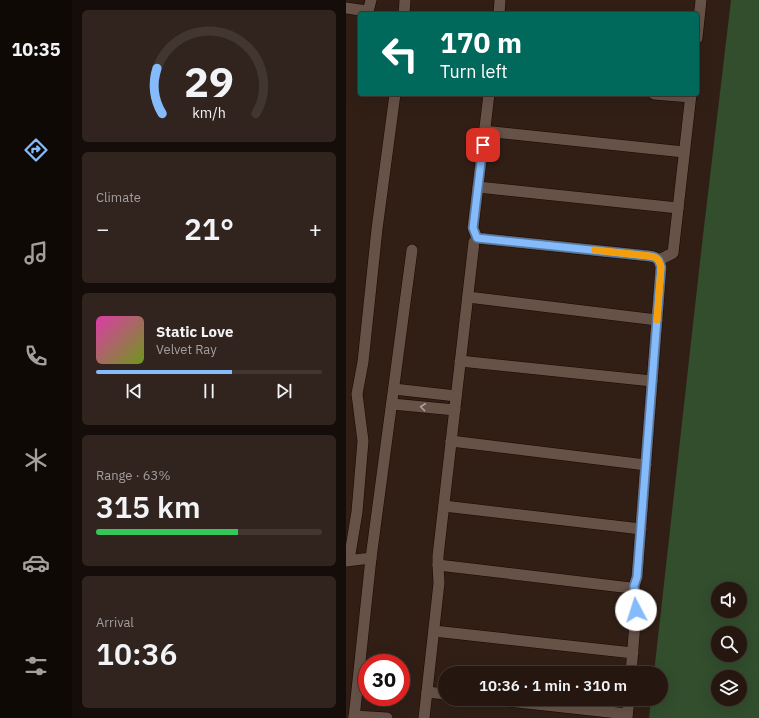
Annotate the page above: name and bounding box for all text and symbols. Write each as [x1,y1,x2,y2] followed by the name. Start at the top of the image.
[440,24,522,61] text: 170 m
[374,28,426,80] icon: left
[11,38,61,61] text: 10:35
[184,54,234,108] text: 29
[440,60,508,83] text: Turn left
[192,102,226,121] text: km/h
[466,128,500,162] pin
[472,134,494,156] icon: arrive
[22,136,50,164] icon: directions
[96,189,141,206] text: Climate
[184,209,234,248] text: 21°
[96,214,109,243] text: −
[309,214,322,243] text: +
[22,239,50,267] icon: music
[156,322,233,341] text: Static Love
[156,341,217,358] text: Velvet Ray
[22,342,50,370] icon: phone
[123,380,145,402] icon: previous
[198,380,220,402] icon: pause
[273,380,295,402] icon: next
[420,403,426,412] one-way arrow
[22,446,50,474] icon: climate
[96,467,170,484] text: Range · 63%
[96,487,201,526] text: 315 km
[22,549,50,577] icon: car
[711,582,747,706] map controls
[711,582,747,618] button: sound
[615,589,657,631] position arrow
[96,614,134,631] text: Arrival
[711,626,747,662] button: search
[96,634,178,673] text: 10:36
[22,652,50,680] icon: filters
[358,654,410,706] speed limit sign: 30
[711,670,747,706] button: layers
[479,676,627,695] text: 10:36 · 1 min · 310 m

